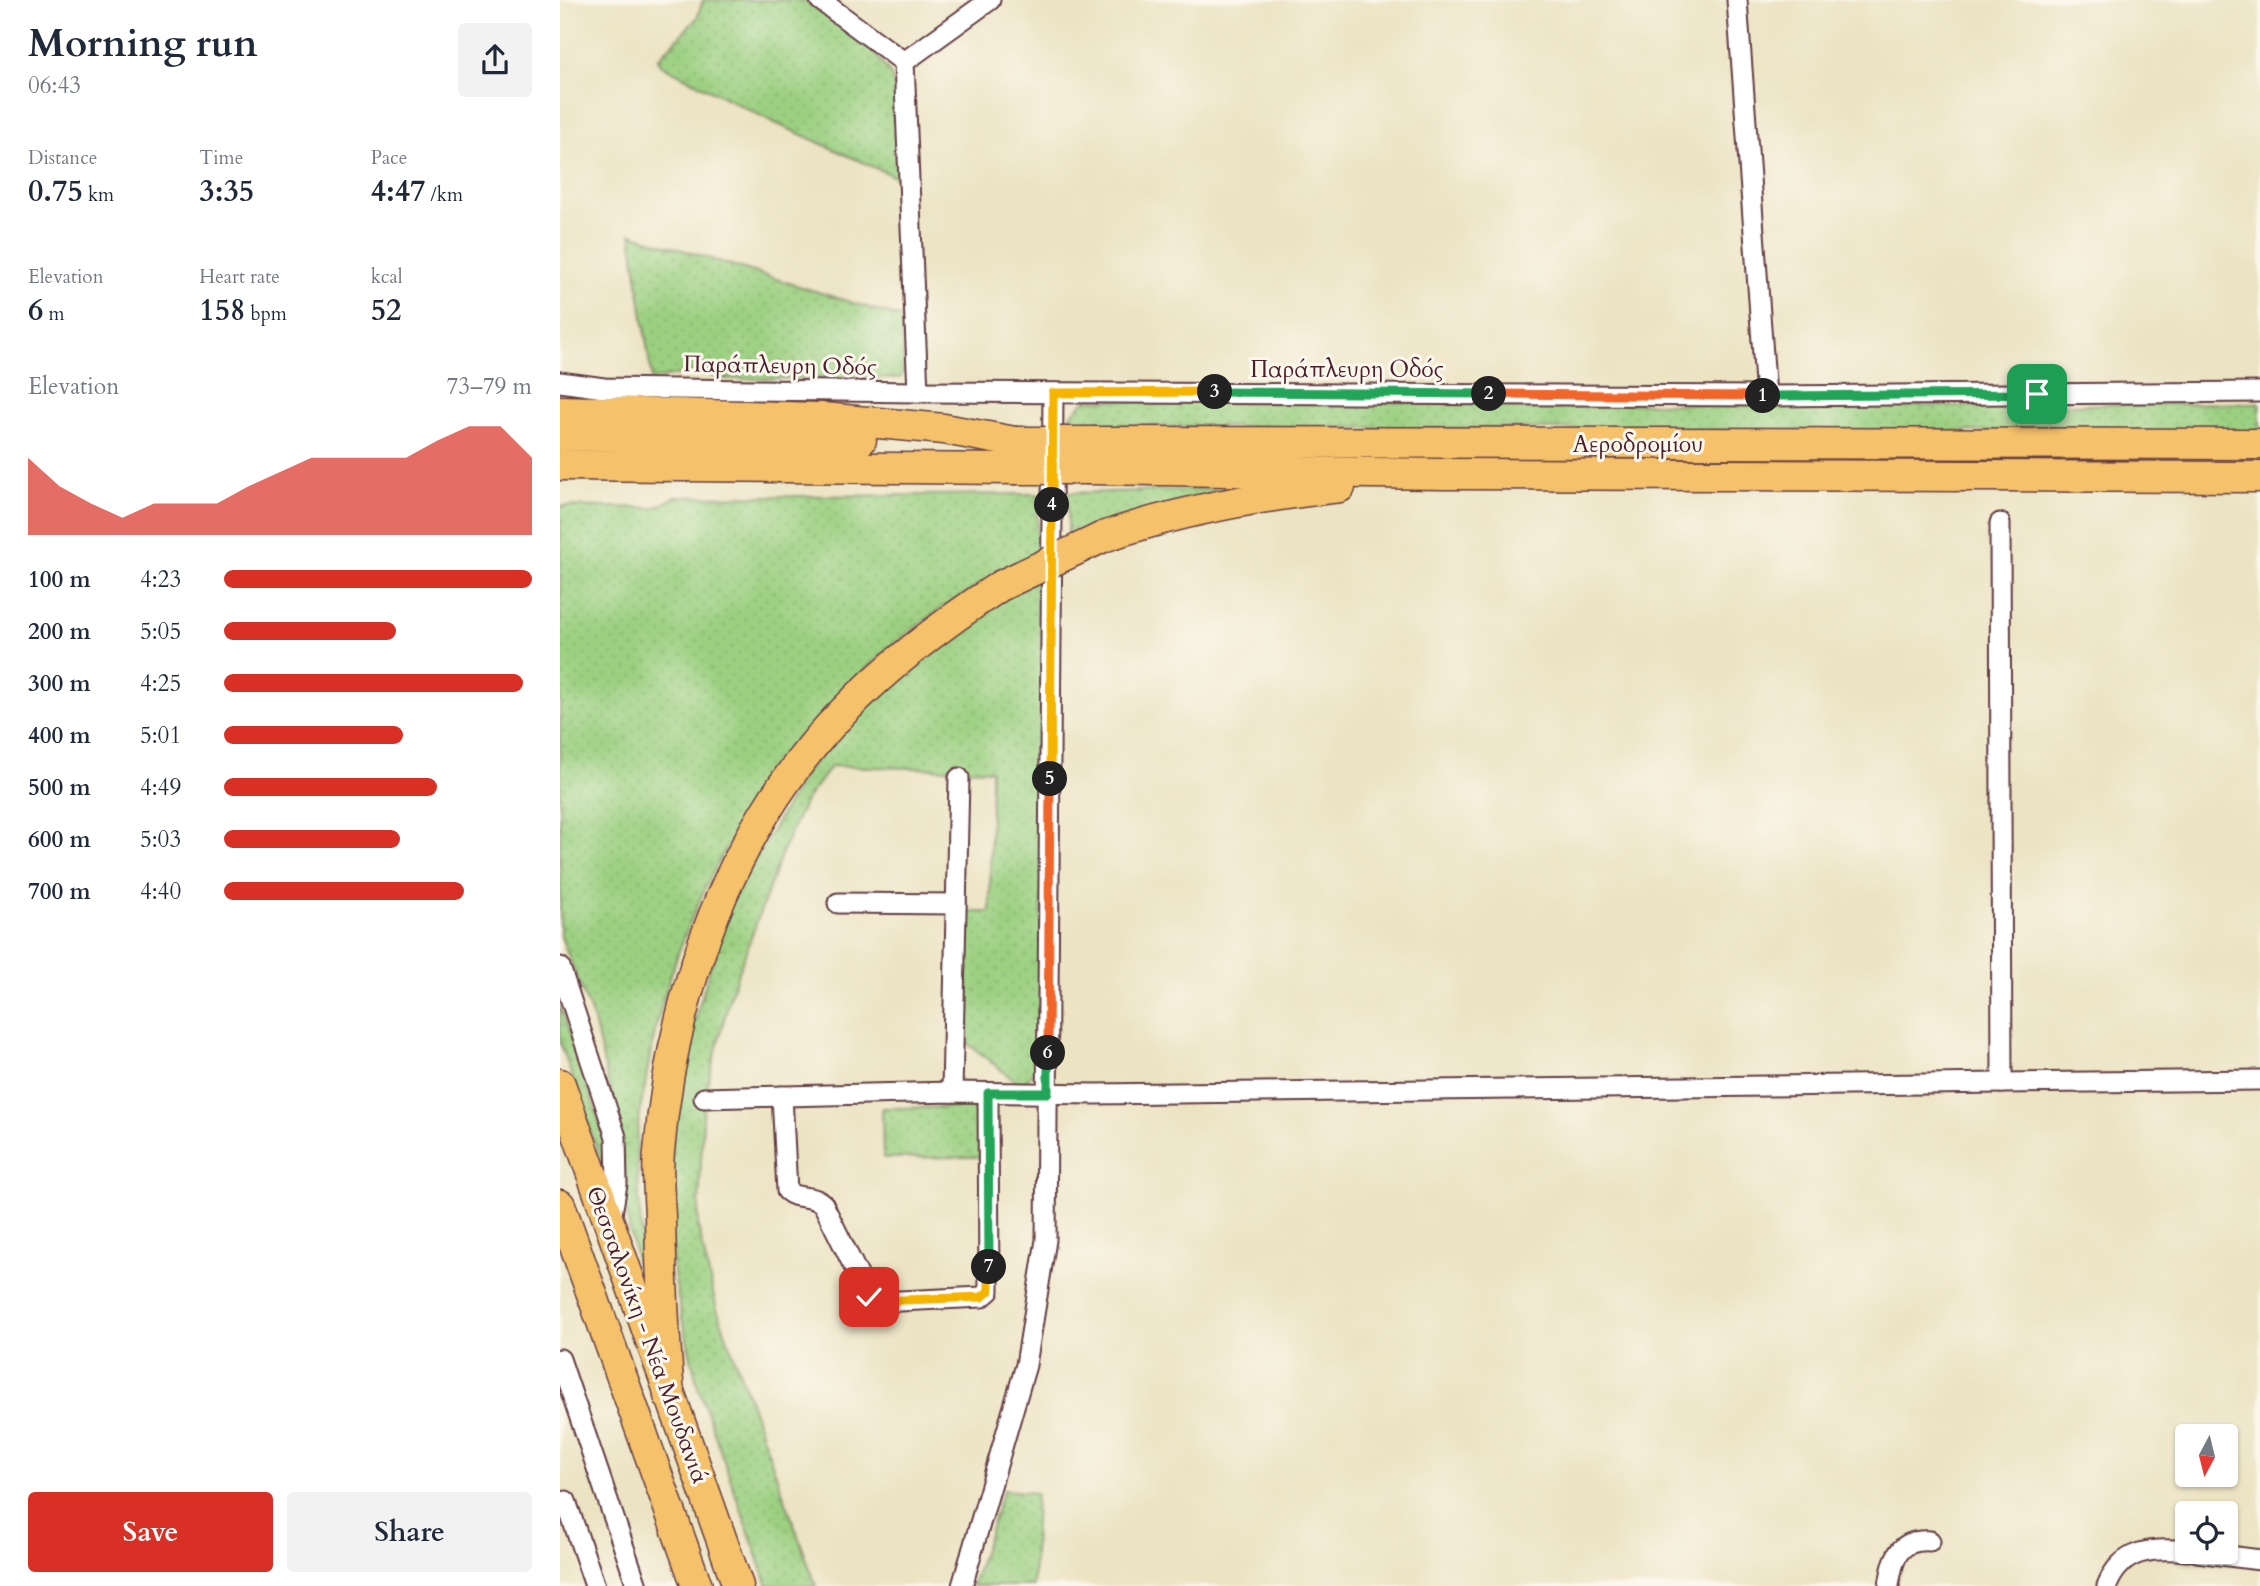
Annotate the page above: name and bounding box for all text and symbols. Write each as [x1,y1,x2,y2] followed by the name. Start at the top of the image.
[28,18,258,70] text: Morning run
[458,23,532,97] button: share
[28,70,81,101] text: 06:43
[28,145,97,171] text: Distance
[199,145,243,171] text: Time
[371,145,407,171] text: Pace
[28,171,83,212] text: 0.75
[199,171,254,212] text: 3:35
[371,171,425,212] text: 4:47
[83,182,114,208] text: km
[425,182,463,208] text: /km
[28,264,103,290] text: Elevation
[199,264,280,290] text: Heart rate
[371,264,403,290] text: kcal
[28,290,43,331] text: 6
[199,290,245,331] text: 158
[371,290,401,331] text: 52
[43,301,65,327] text: m
[245,301,287,327] text: bpm
[683,348,877,383] street label: Παράπλευρη Οδός
[1250,354,1444,385] street label: Παράπλευρη Οδός
[2007,364,2067,424] pin
[28,371,119,402] text: Elevation
[447,371,532,402] text: 73–79 m
[1198,374,1232,410] pin: 3
[2018,375,2056,413] icon: arrive
[1472,376,1506,412] pin: 2
[1210,378,1219,404] text: 3
[1746,378,1780,414] pin: 1
[1484,380,1493,406] text: 2
[1758,382,1767,408] text: 1
[1573,429,1703,460] street label: Αεροδρομίου
[1035,488,1070,522] pin: 4
[1047,491,1056,517] text: 4
[28,564,91,595] text: 100 m
[140,564,181,595] text: 4:23
[28,616,91,647] text: 200 m
[140,616,181,647] text: 5:05
[28,668,91,699] text: 300 m
[140,668,181,699] text: 4:25
[28,720,91,751] text: 400 m
[140,720,181,751] text: 5:01
[1032,762,1068,796] pin: 5
[1045,765,1054,791] text: 5
[28,772,91,803] text: 500 m
[140,772,181,803] text: 4:49
[28,824,91,855] text: 600 m
[140,824,181,855] text: 5:03
[28,876,91,907] text: 700 m
[140,876,181,907] text: 4:40
[1030,1036,1065,1070] pin: 6
[1043,1039,1052,1065] text: 6
[579,1182,716,1489] street label: Θεσσαλονίκη - Νέα Μουδανιά
[972,1250,1006,1284] pin: 7
[984,1253,993,1279] text: 7
[839,1267,899,1327] pin
[850,1278,888,1316] icon: check
[2175,1424,2238,1488] north arrow
[2175,1424,2238,1564] map controls
[28,1492,273,1572] button: Save
[287,1492,532,1572] button: Share
[2175,1501,2238,1564] button: locate

